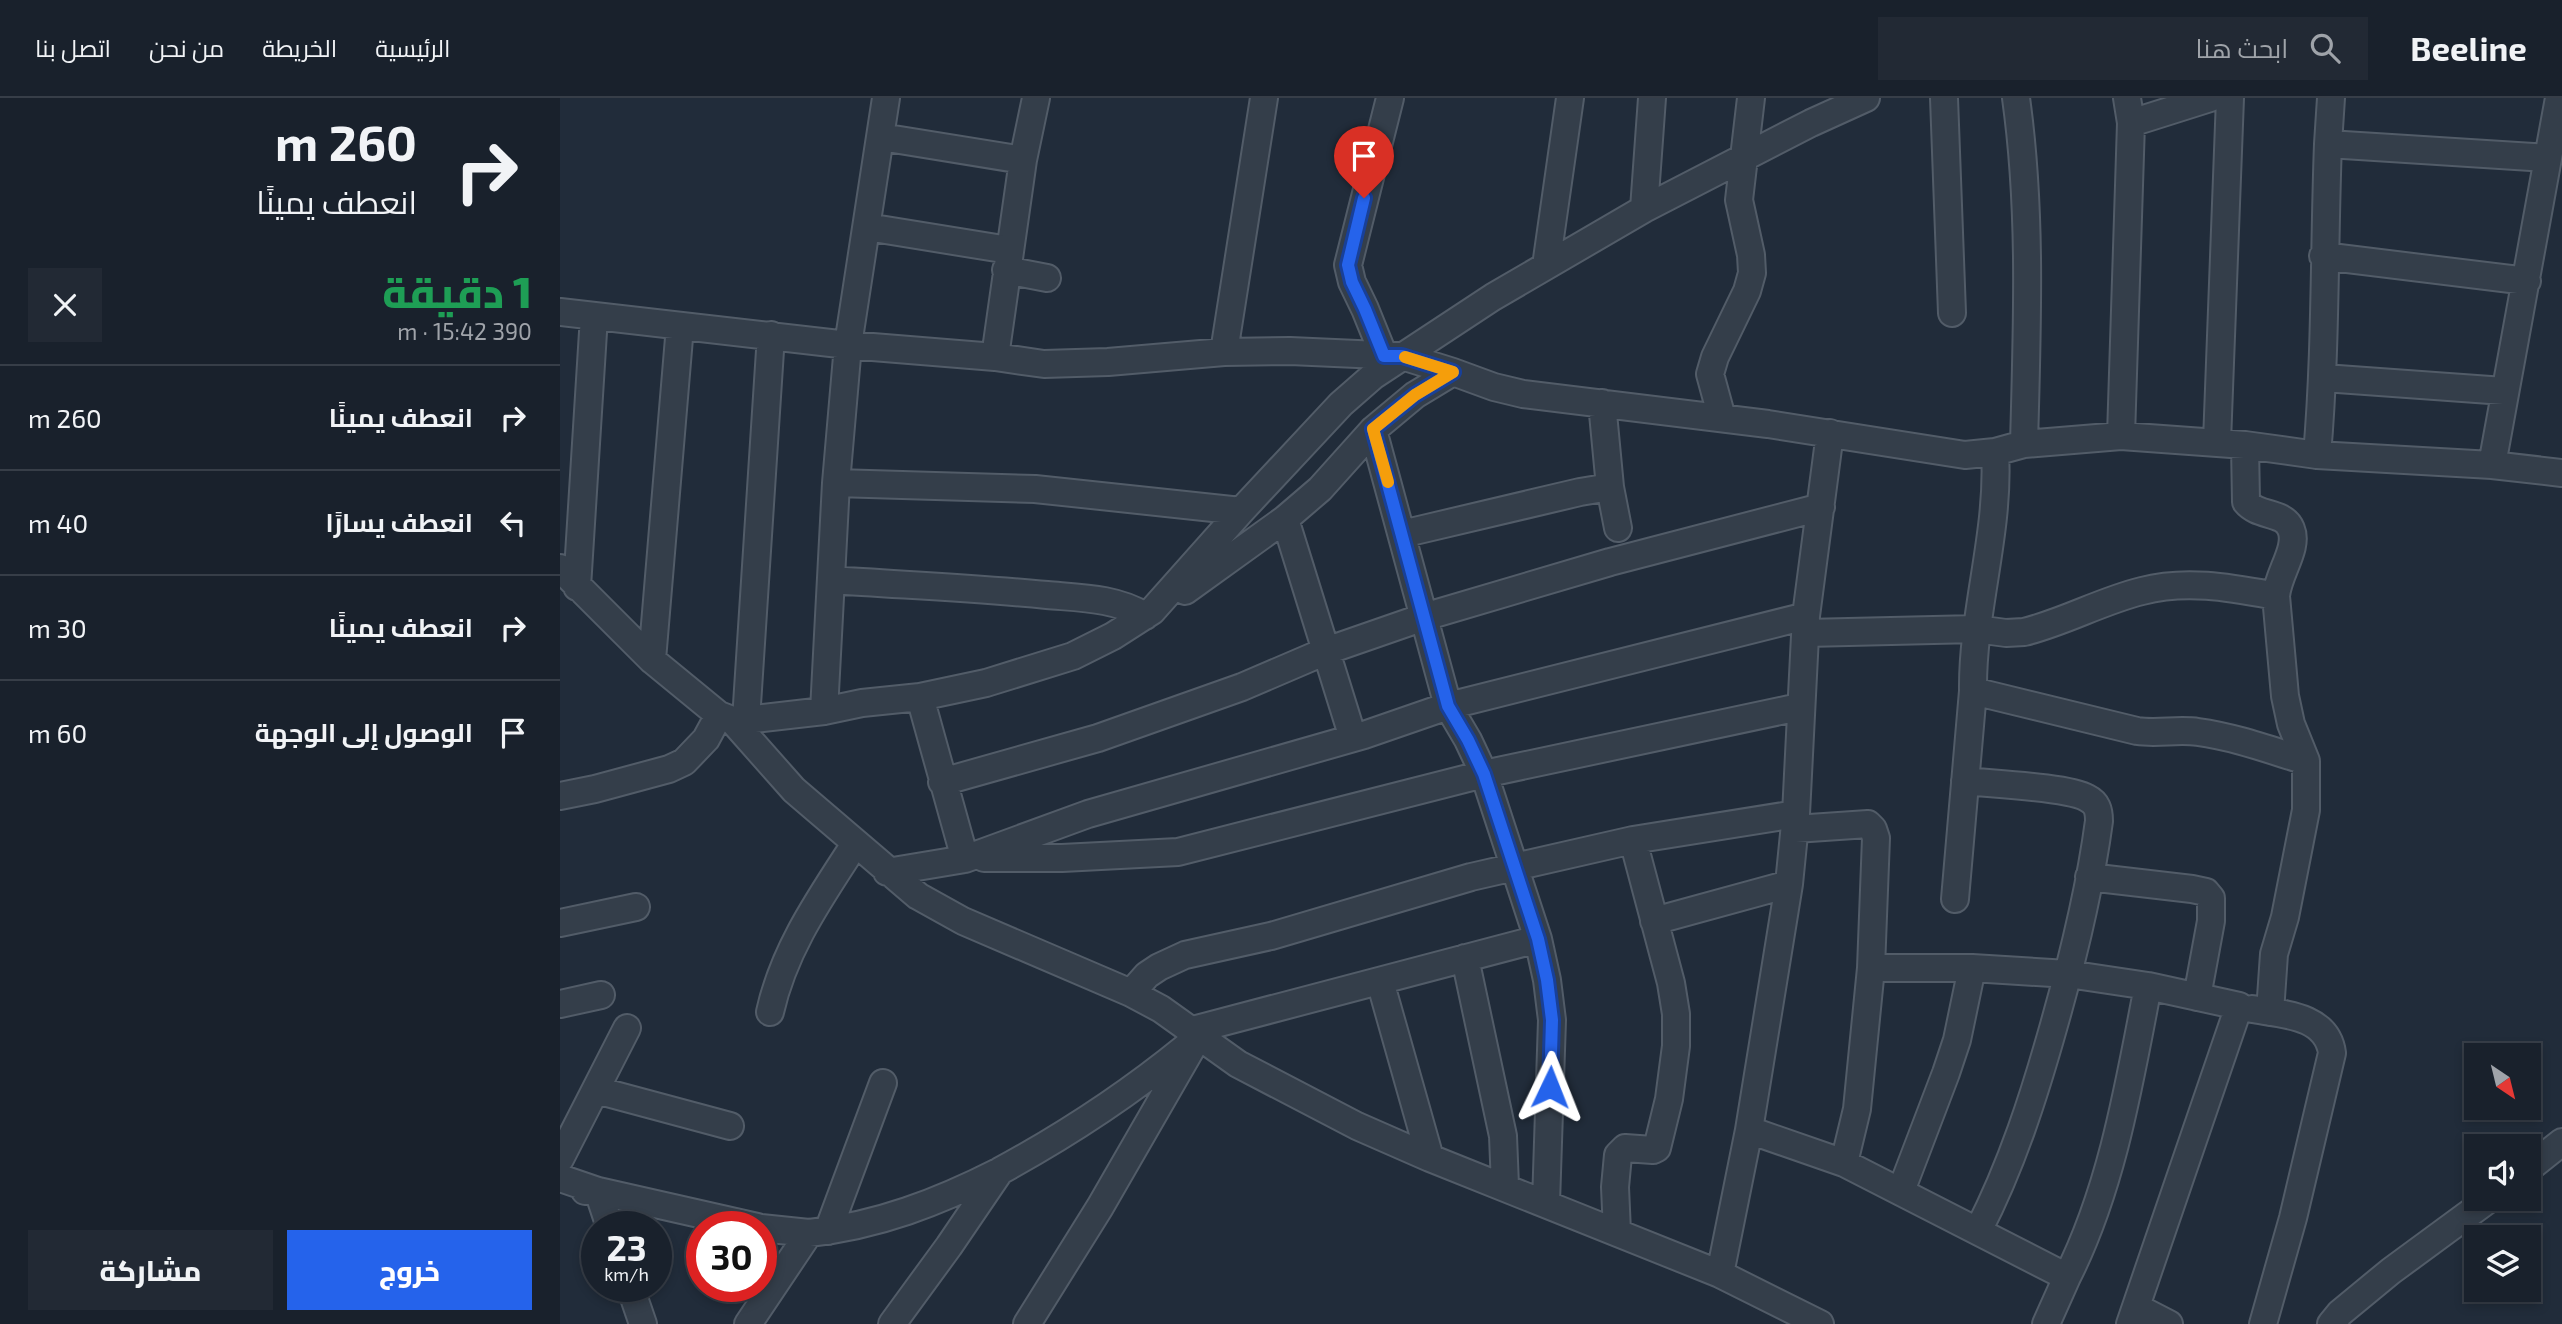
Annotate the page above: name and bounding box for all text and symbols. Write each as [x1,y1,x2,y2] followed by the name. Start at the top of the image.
[1878,17,2368,80] search box
[2410,28,2527,68] text: Beeline
[2306,29,2344,67] icon: search
[2196,32,2288,63] text: ابحث هنا
[35,33,111,62] text: اتصل بنا
[149,33,224,62] text: من نحن
[262,33,337,62] text: الخريطة
[375,33,450,62] text: الرئيسية
[275,112,417,171] text: 260 m
[441,126,532,217] icon: right
[1334,126,1394,198] pin
[1345,137,1383,175] icon: arrive
[256,182,417,220] text: انعطف يمينًا
[382,266,532,316] text: 1 دقيقة
[28,268,102,342] button: close
[397,317,532,345] text: 390 m · 15:42
[494,399,532,437] icon: right
[329,401,473,432] text: انعطف يمينًا
[28,402,102,433] text: 260 m
[494,504,532,542] icon: left
[326,506,473,537] text: انعطف يسارًا
[28,507,88,538] text: 40 m
[494,609,532,647] icon: right
[329,611,473,642] text: انعطف يمينًا
[28,612,87,643] text: 30 m
[494,714,532,752] icon: arrive
[255,716,473,747] text: الوصول إلى الوجهة
[28,717,87,748] text: 60 m
[2464,1043,2541,1120] north arrow
[2464,1043,2541,1302] map controls
[1513,1050,1587,1124] position arrow
[2464,1134,2541,1211] button: sound
[686,1211,777,1302] speed limit sign: 30
[2464,1225,2541,1302] button: layers
[606,1226,647,1268] text: 23
[28,1230,273,1310] button: مشاركة
[287,1230,532,1310] button: خروج
[604,1263,649,1285] text: km/h

